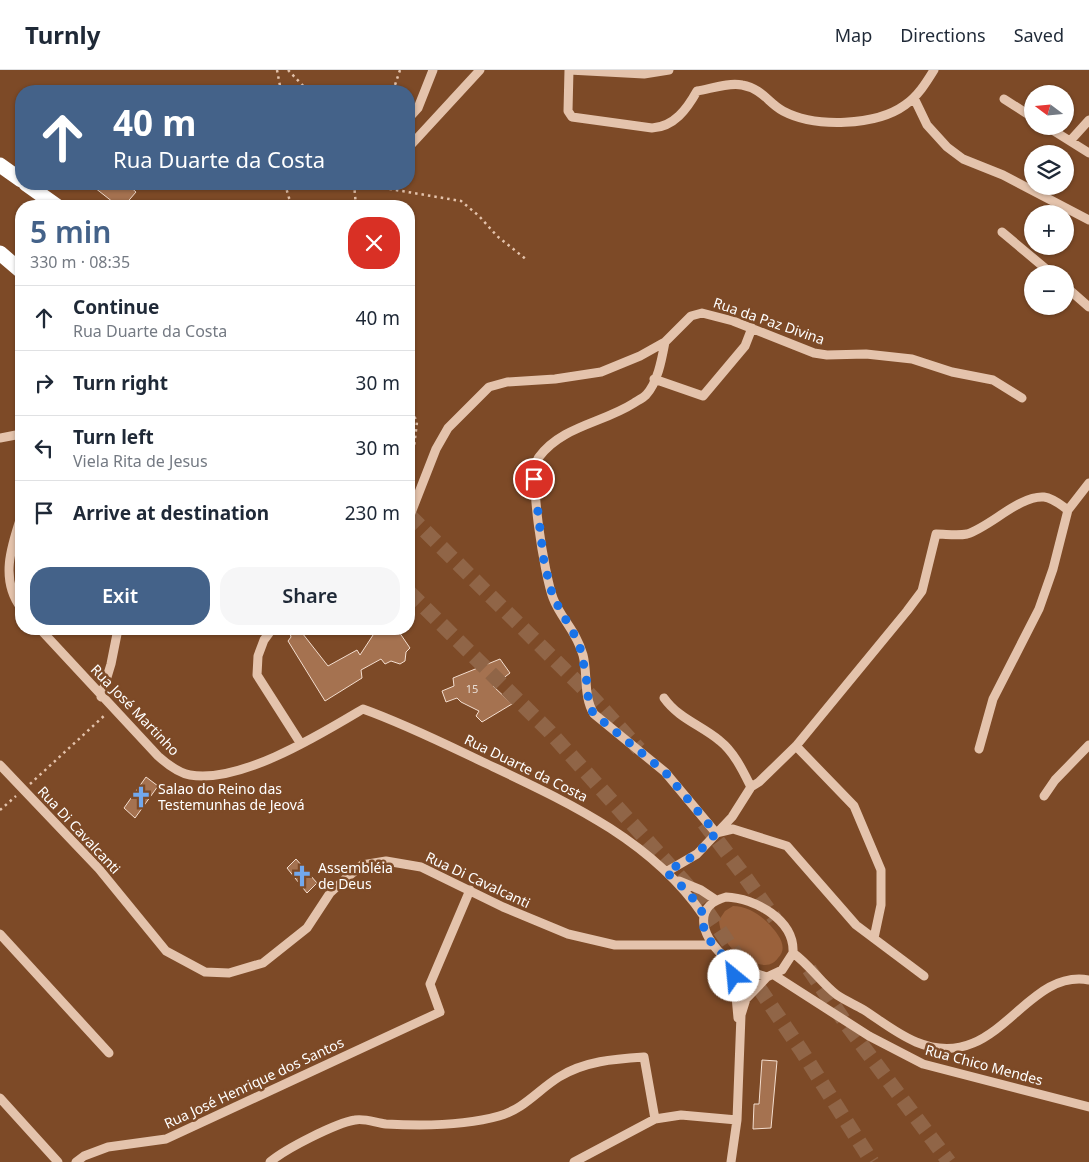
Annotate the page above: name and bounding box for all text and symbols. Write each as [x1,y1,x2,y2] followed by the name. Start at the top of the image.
[25,18,100,51] text: Turnly
[835,23,872,47] text: Map
[900,23,986,47] text: Directions
[1014,23,1064,47] text: Saved
[1024,85,1074,135] north arrow
[1024,85,1074,315] map controls
[113,99,196,146] text: 40 m
[30,105,95,170] icon: ahead
[113,144,325,174] text: Rua Duarte da Costa
[1024,145,1074,195] button: layers
[1024,205,1074,255] button: +
[30,211,111,252] text: 5 min
[348,217,400,269] button: close
[30,251,130,273] text: 330 m · 08:35
[1024,265,1074,315] button: −
[711,293,827,348] street label: Rua da Paz Divina
[73,294,159,320] text: Continue
[30,304,58,332] icon: ahead
[356,305,400,331] text: 40 m
[73,320,227,342] text: Rua Duarte da Costa
[30,369,58,397] icon: right
[73,370,168,396] text: Turn right
[356,370,400,396] text: 30 m
[73,424,154,450] text: Turn left
[30,434,58,462] icon: left
[356,435,400,461] text: 30 m
[73,450,208,472] text: Viela Rita de Jesus
[513,458,555,500] pin
[520,465,548,493] icon: arrive
[30,499,58,527] icon: arrive
[73,500,269,526] text: Arrive at destination
[345,500,400,526] text: 230 m
[30,567,210,625] button: Exit
[220,567,400,625] button: Share
[87,660,184,759] street label: Rua José Martinho
[466,681,478,696] house number: 15
[461,729,591,806] street label: Rua Duarte da Costa
[158,779,305,814] place label: Salao do Reino das Testemunhas de Jeová
[34,782,125,878] street label: Rua Di Cavalcanti
[128,784,154,810] church icon: Salao do Reino das Testemunhas de Jeová
[423,847,534,912] street label: Rua Di Cavalcanti
[318,858,393,893] place label: Assembléia de Deus
[289,863,315,889] church icon: Assembléia de Deus
[707,949,759,1001] position arrow
[161,1032,347,1133] street label: Rua José Henrique dos Santos
[923,1040,1045,1089] street label: Rua Chico Mendes

